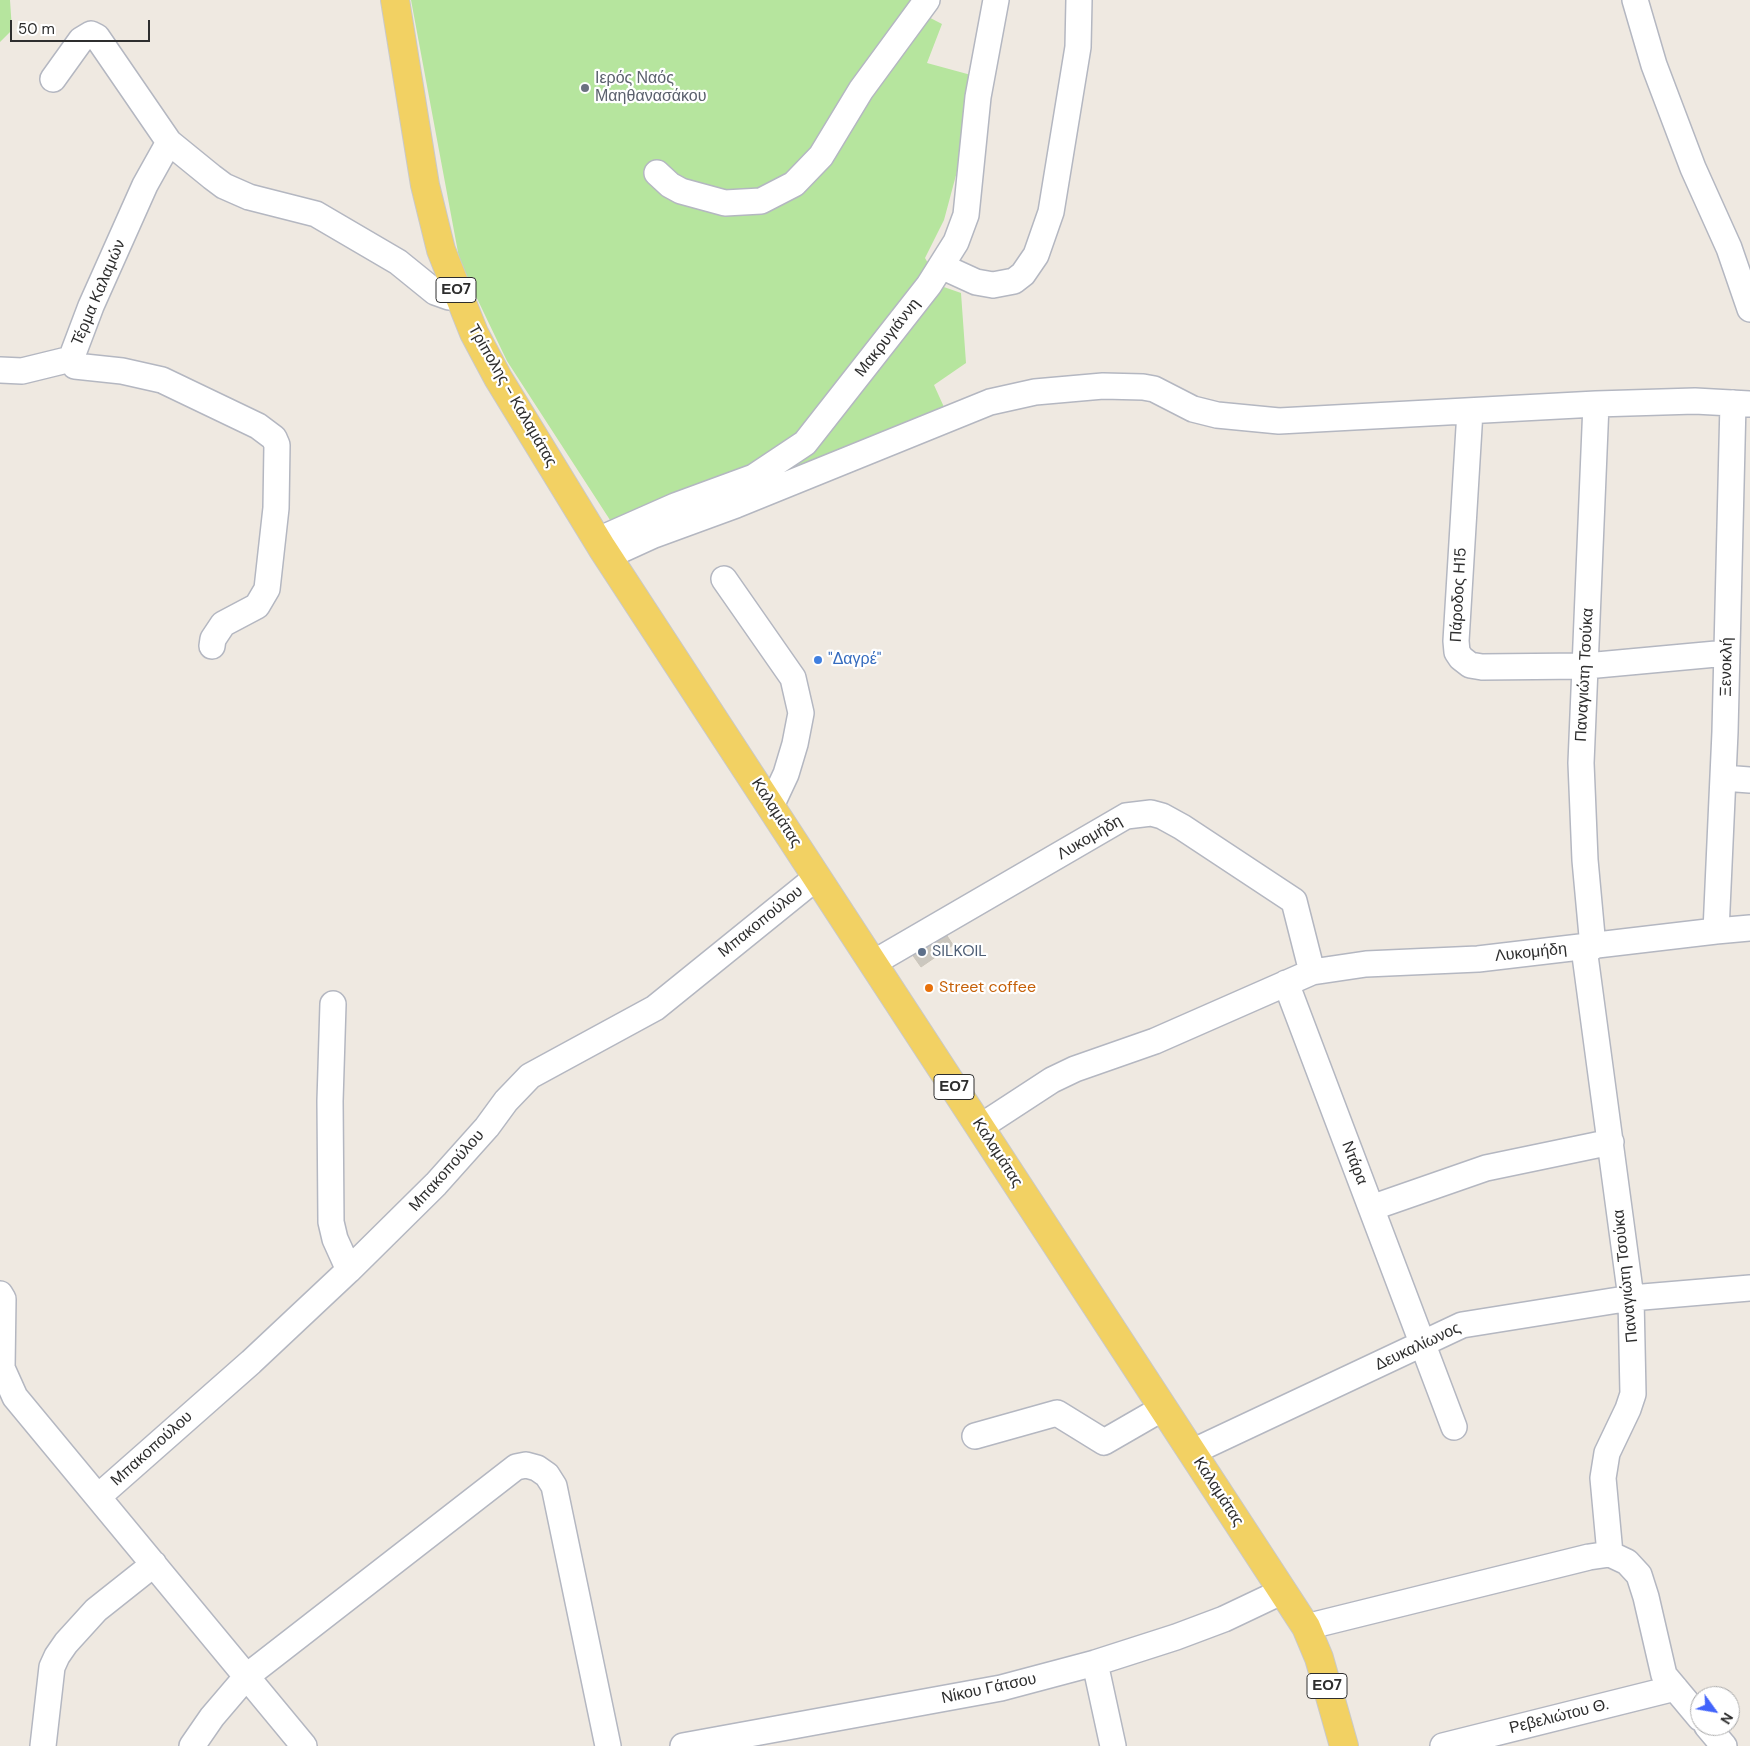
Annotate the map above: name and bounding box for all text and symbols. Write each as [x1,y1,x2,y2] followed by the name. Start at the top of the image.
[12,10,152,42] scale bar
[18,19,55,39] text: 50 m
[595,69,706,107] place label: Ιερός Ναός Μαηθανασάκου
[579,82,591,94] marker: Ιερός Ναός Μαηθανασάκου
[68,237,130,349] street label: Τέρμα Καλαμών
[436,278,476,302] road number: ΕΟ7
[851,295,925,381] street label: Μακρυγιάννη
[463,321,561,471] street label: Τρίπολης - Καλαμάτας
[1447,547,1471,643] street label: Πάροδος Η15
[1572,608,1598,742] street label: Παναγιώτη Τσούκα
[1717,637,1737,697] street label: Ξενοκλή
[828,650,881,670] place label: "Δαγρέ"
[812,654,824,666] marker: "Δαγρέ"
[747,775,805,851] street label: Καλαμάτας
[1054,812,1126,864] street label: Λυκομήδη
[715,882,807,962] street label: Μπακοπούλου
[1494,940,1568,966] street label: Λυκομήδη
[932,942,987,962] place label: SILKOIL
[916,946,928,958] marker: SILKOIL
[939,978,1036,998] place label: Street coffee
[923,982,935,994] marker: Street coffee
[934,1074,974,1100] road number: ΕΟ7
[968,1115,1026,1191] street label: Καλαμάτας
[405,1126,489,1216] street label: Μπακοπούλου
[1337,1138,1371,1188] street label: Ντάρα
[1609,1208,1643,1344] street label: Παναγιώτη Τσούκα
[1372,1319,1464,1375] street label: Δευκαλίωνος
[107,1407,197,1491] street label: Μπακοπούλου
[1189,1454,1247,1530] street label: Καλαμάτας
[940,1670,1038,1708] street label: Νίκου Γάτσου
[1307,1674,1347,1698] road number: ΕΟ7
[1690,1686,1740,1736] north arrow
[1507,1695,1611,1739] street label: Ρεβελιώτου Θ.
[1717,1709,1737,1728] text: N

